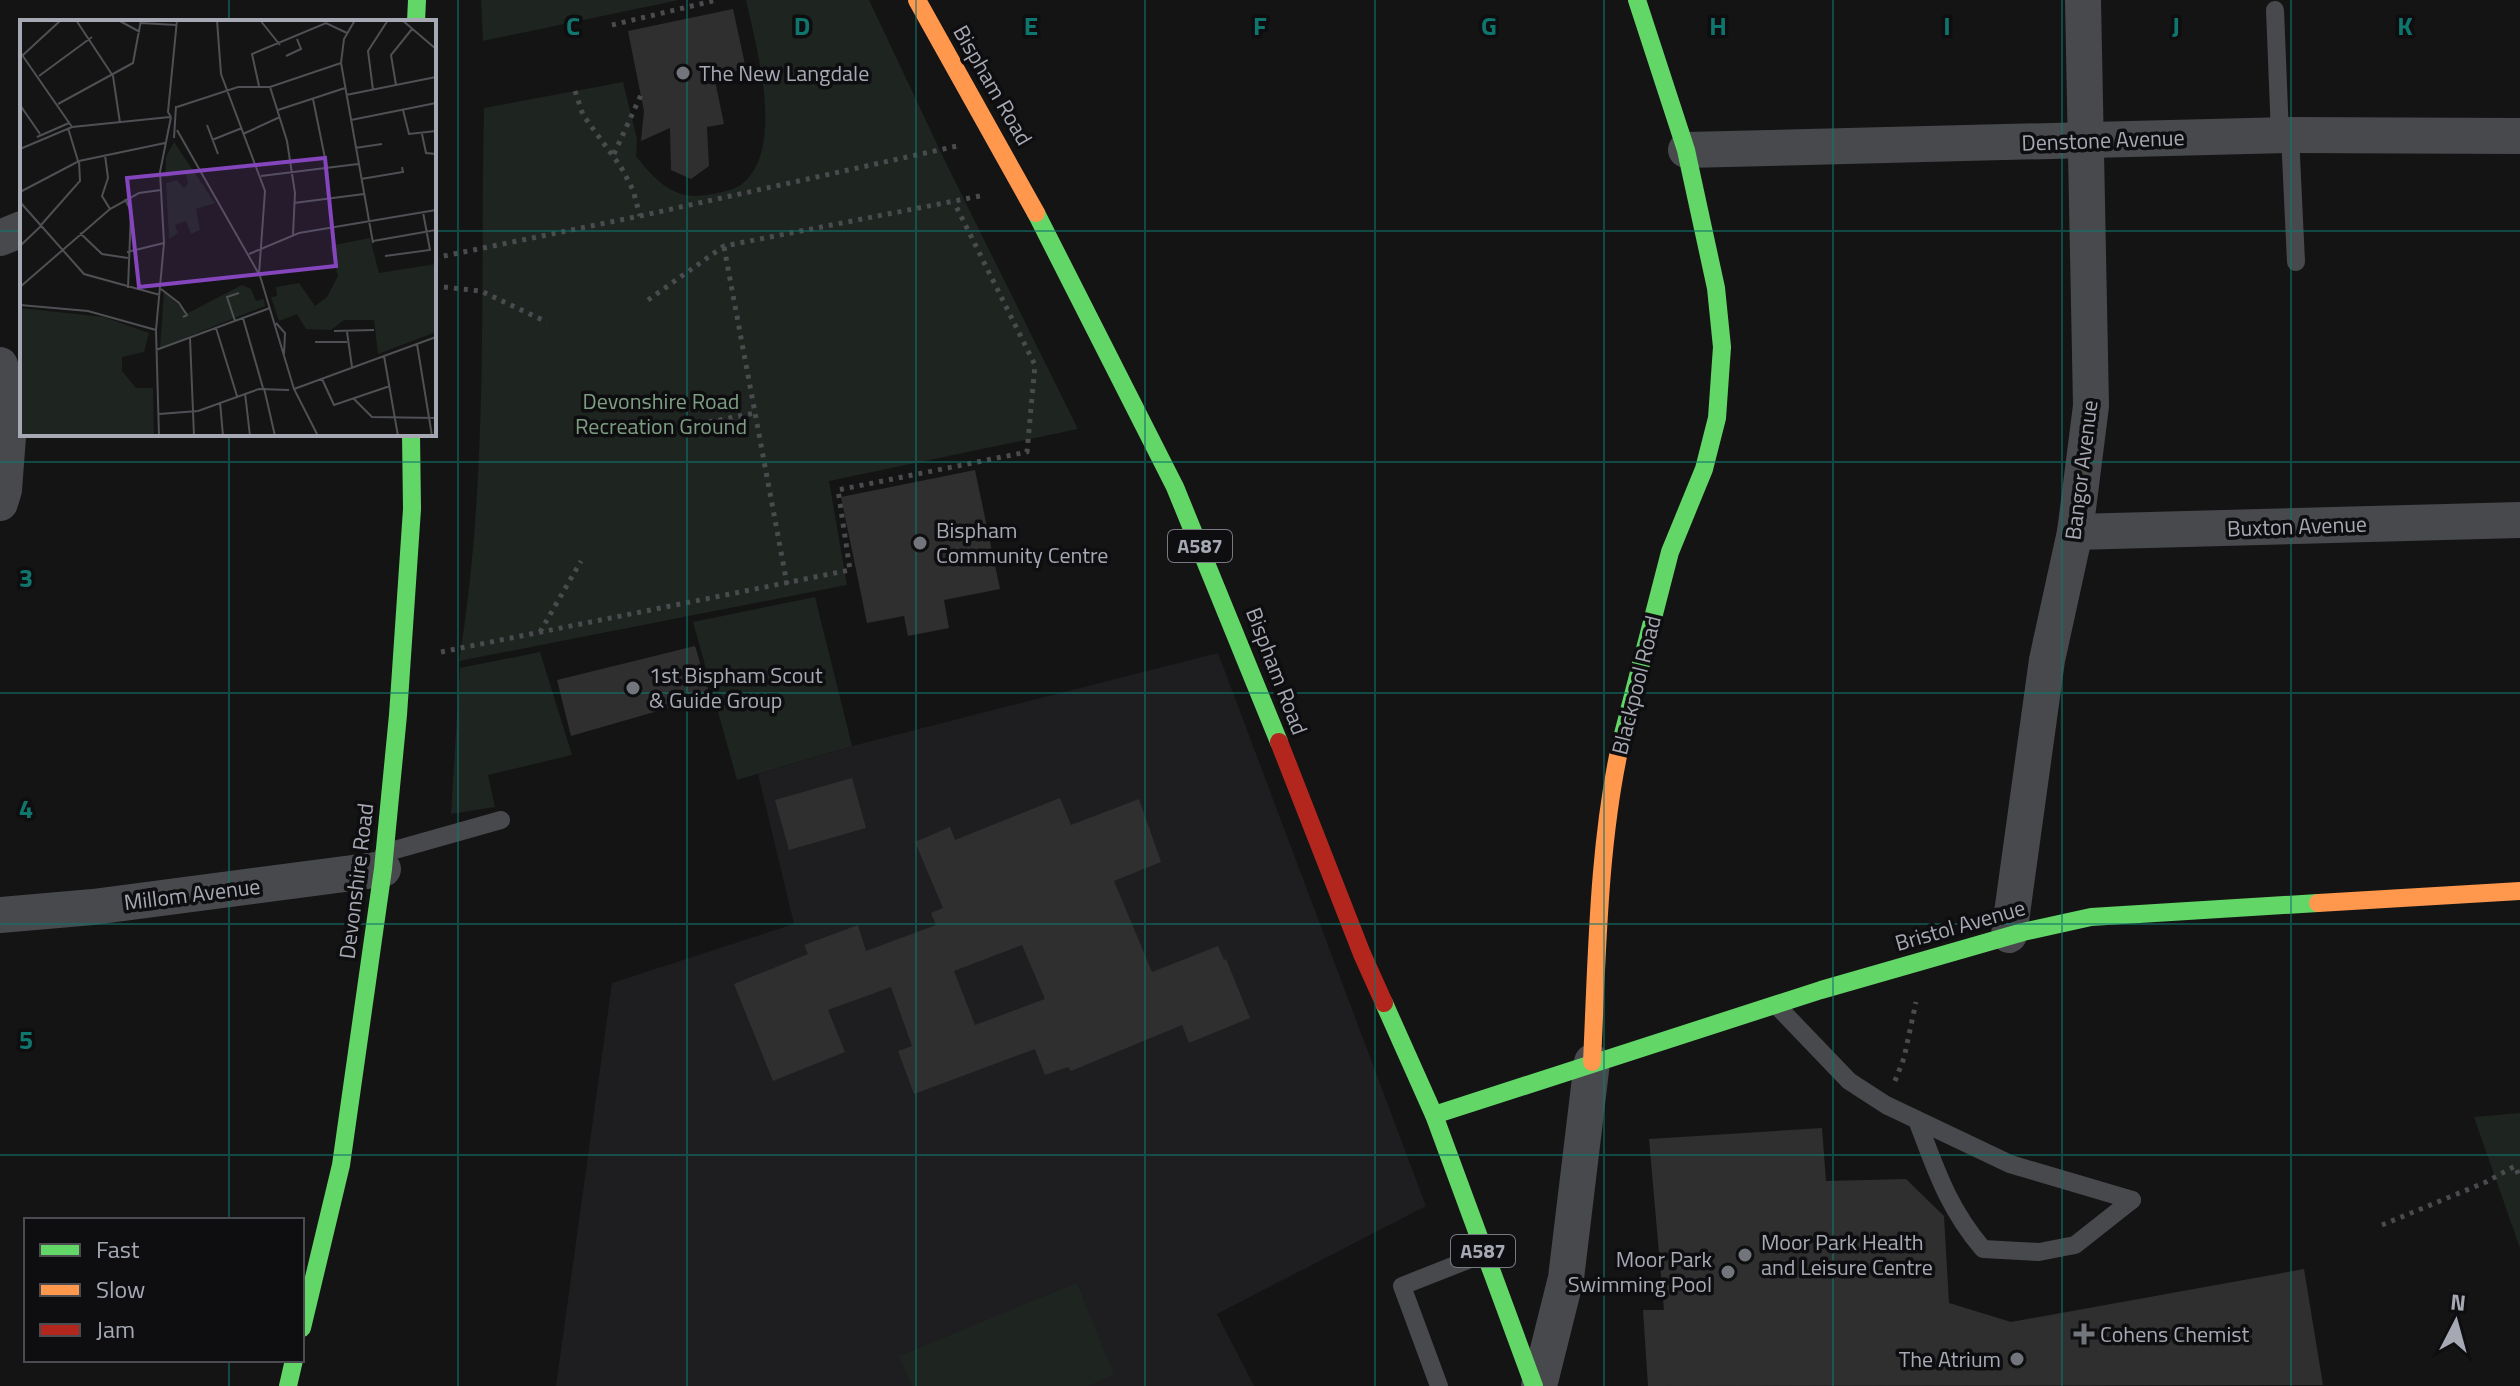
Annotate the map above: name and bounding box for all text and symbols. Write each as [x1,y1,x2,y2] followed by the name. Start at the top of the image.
[566,6,580,45] text: C
[794,6,810,45] text: D
[1024,6,1038,45] text: E
[1253,6,1267,45] text: F
[1481,6,1497,45] text: G
[1709,6,1727,45] text: H
[1943,6,1951,45] text: I
[2172,6,2180,45] text: J
[2397,6,2413,45] text: K
[945,19,1041,151] street label: Bispham Road
[20,20,436,436] inset map
[699,56,869,90] place label: The New Langdale
[674,64,692,82] marker: The New Langdale
[2021,120,2185,160] street label: Denstone Avenue
[575,384,747,443] park label: Devonshire Road Recreation Ground
[2056,398,2106,542] street label: Bangor Avenue
[2226,507,2368,545] street label: Buxton Avenue
[936,513,1108,572] place label: Bispham Community Centre
[1168,530,1232,562] road number: A587
[911,534,929,552] marker: Bispham Community Centre
[19,558,33,597] text: 3
[1237,602,1317,740] street label: Bispham Road
[1602,612,1670,758] street label: Blackpool Road
[649,658,823,717] place label: 1st Bispham Scout & Guide Group
[624,679,642,697] marker: 1st Bispham Scout & Guide Group
[19,789,33,828] text: 4
[330,801,382,961] street label: Devonshire Road
[122,869,262,919] street label: Millom Avenue
[1891,890,2029,960] street label: Bristol Avenue
[19,1020,33,1059] text: 5
[24,1218,304,1362] legend
[1761,1225,1933,1284] place label: Moor Park Health and Leisure Centre
[96,1231,140,1267] text: Fast
[1451,1235,1515,1267] road number: A587
[1568,1242,1712,1301] place label: Moor Park Swimming Pool
[1736,1246,1754,1264] marker: Moor Park Health and Leisure Centre
[1719,1263,1737,1281] marker: Moor Park Swimming Pool
[96,1271,145,1307] text: Slow
[2416,1282,2496,1362] north arrow
[2449,1284,2467,1320] text: N
[96,1311,135,1347] text: Jam
[2100,1317,2250,1351] place label: Cohens Chemist
[2075,1325,2093,1343] marker: Cohens Chemist
[1899,1342,2001,1376] place label: The Atrium
[2008,1350,2026,1368] marker: The Atrium

